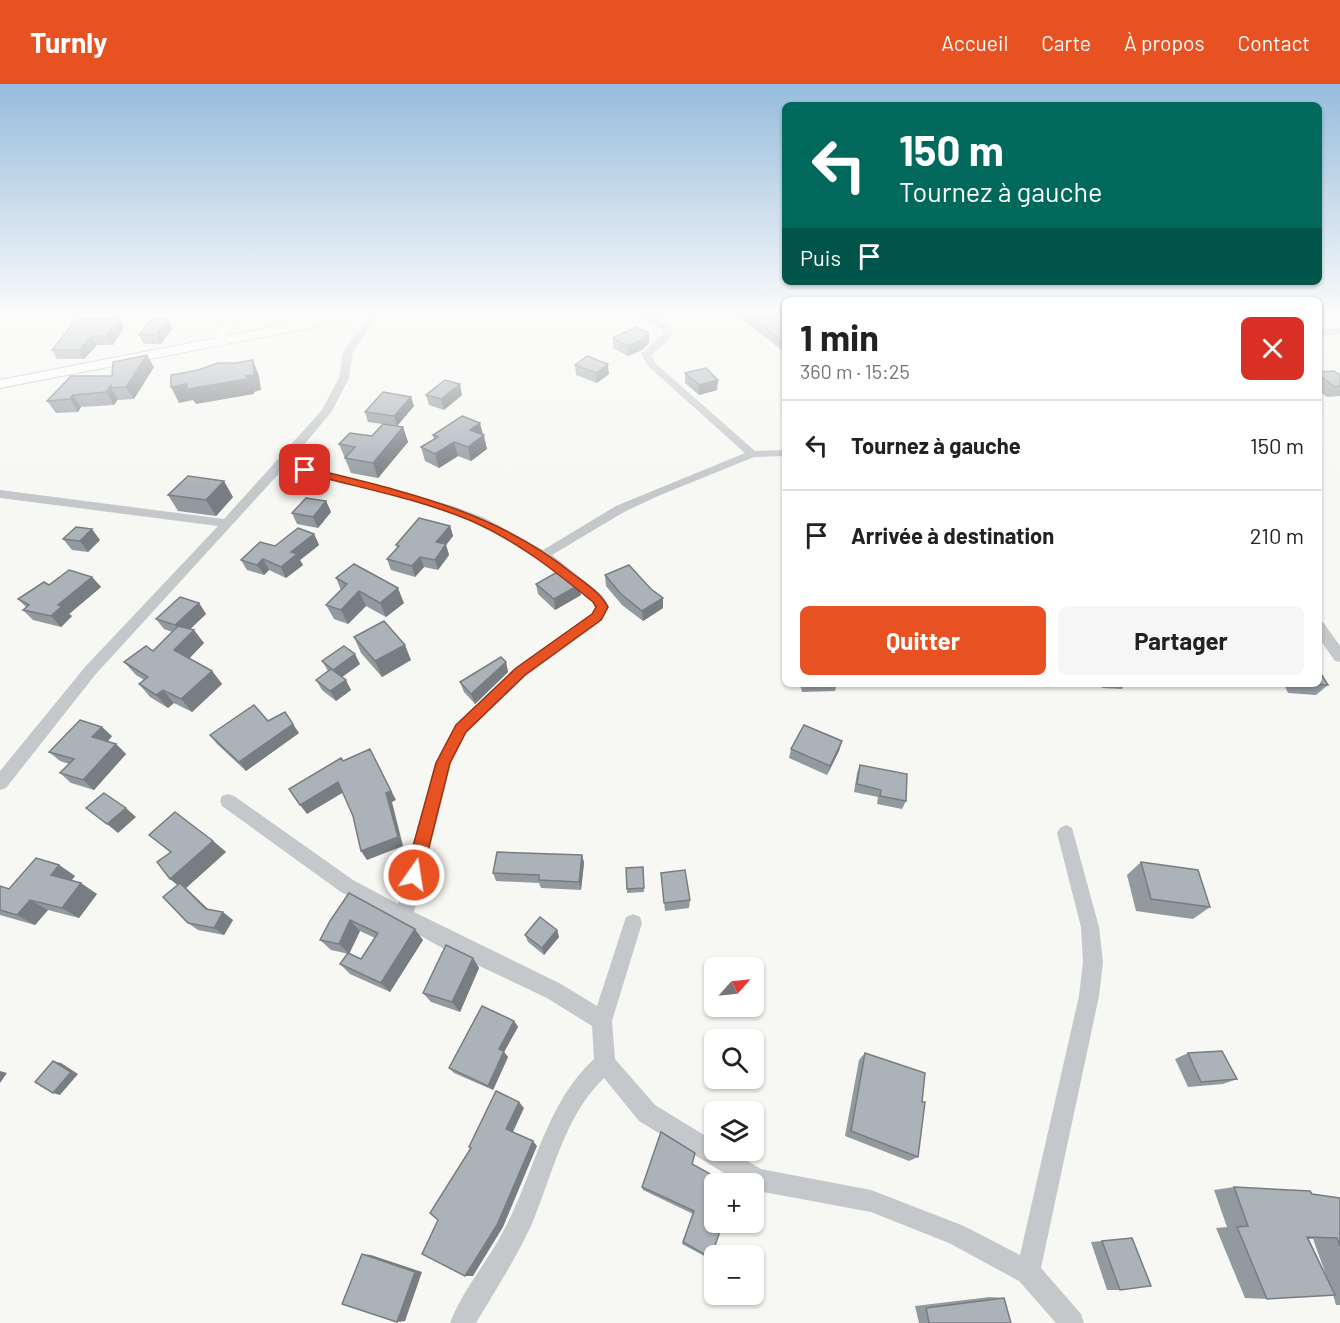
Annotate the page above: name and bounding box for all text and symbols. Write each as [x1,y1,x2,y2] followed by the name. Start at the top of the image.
[30,25,107,59] text: Turnly
[941,30,1008,55] text: Accueil
[1041,30,1091,55] text: Carte
[1124,30,1205,55] text: À propos
[1238,30,1310,55] text: Contact
[899,124,1004,174] text: 150 m
[800,126,878,204] icon: left
[899,175,1102,207] text: Tournez à gauche
[853,240,886,273] icon: arrive
[800,244,841,270] text: Puis
[800,315,879,358] text: 1 min
[1241,317,1304,380] button: close
[800,359,910,383] text: 360 m · 15:25
[800,429,833,462] icon: left
[851,432,1021,458] text: Tournez à gauche
[1250,432,1304,458] text: 150 m
[279,444,330,495] pin
[288,453,321,486] icon: arrive
[800,519,833,552] icon: arrive
[851,522,1054,548] text: Arrivée à destination
[1250,522,1304,548] text: 210 m
[800,606,1046,675] button: Quitter
[1058,606,1304,675] button: Partager
[382,843,446,907] position arrow
[704,957,764,1017] north arrow
[704,957,764,1305] map controls
[704,1029,764,1089] button: search
[704,1101,764,1161] button: layers
[704,1173,764,1233] button: +
[704,1245,764,1305] button: −

